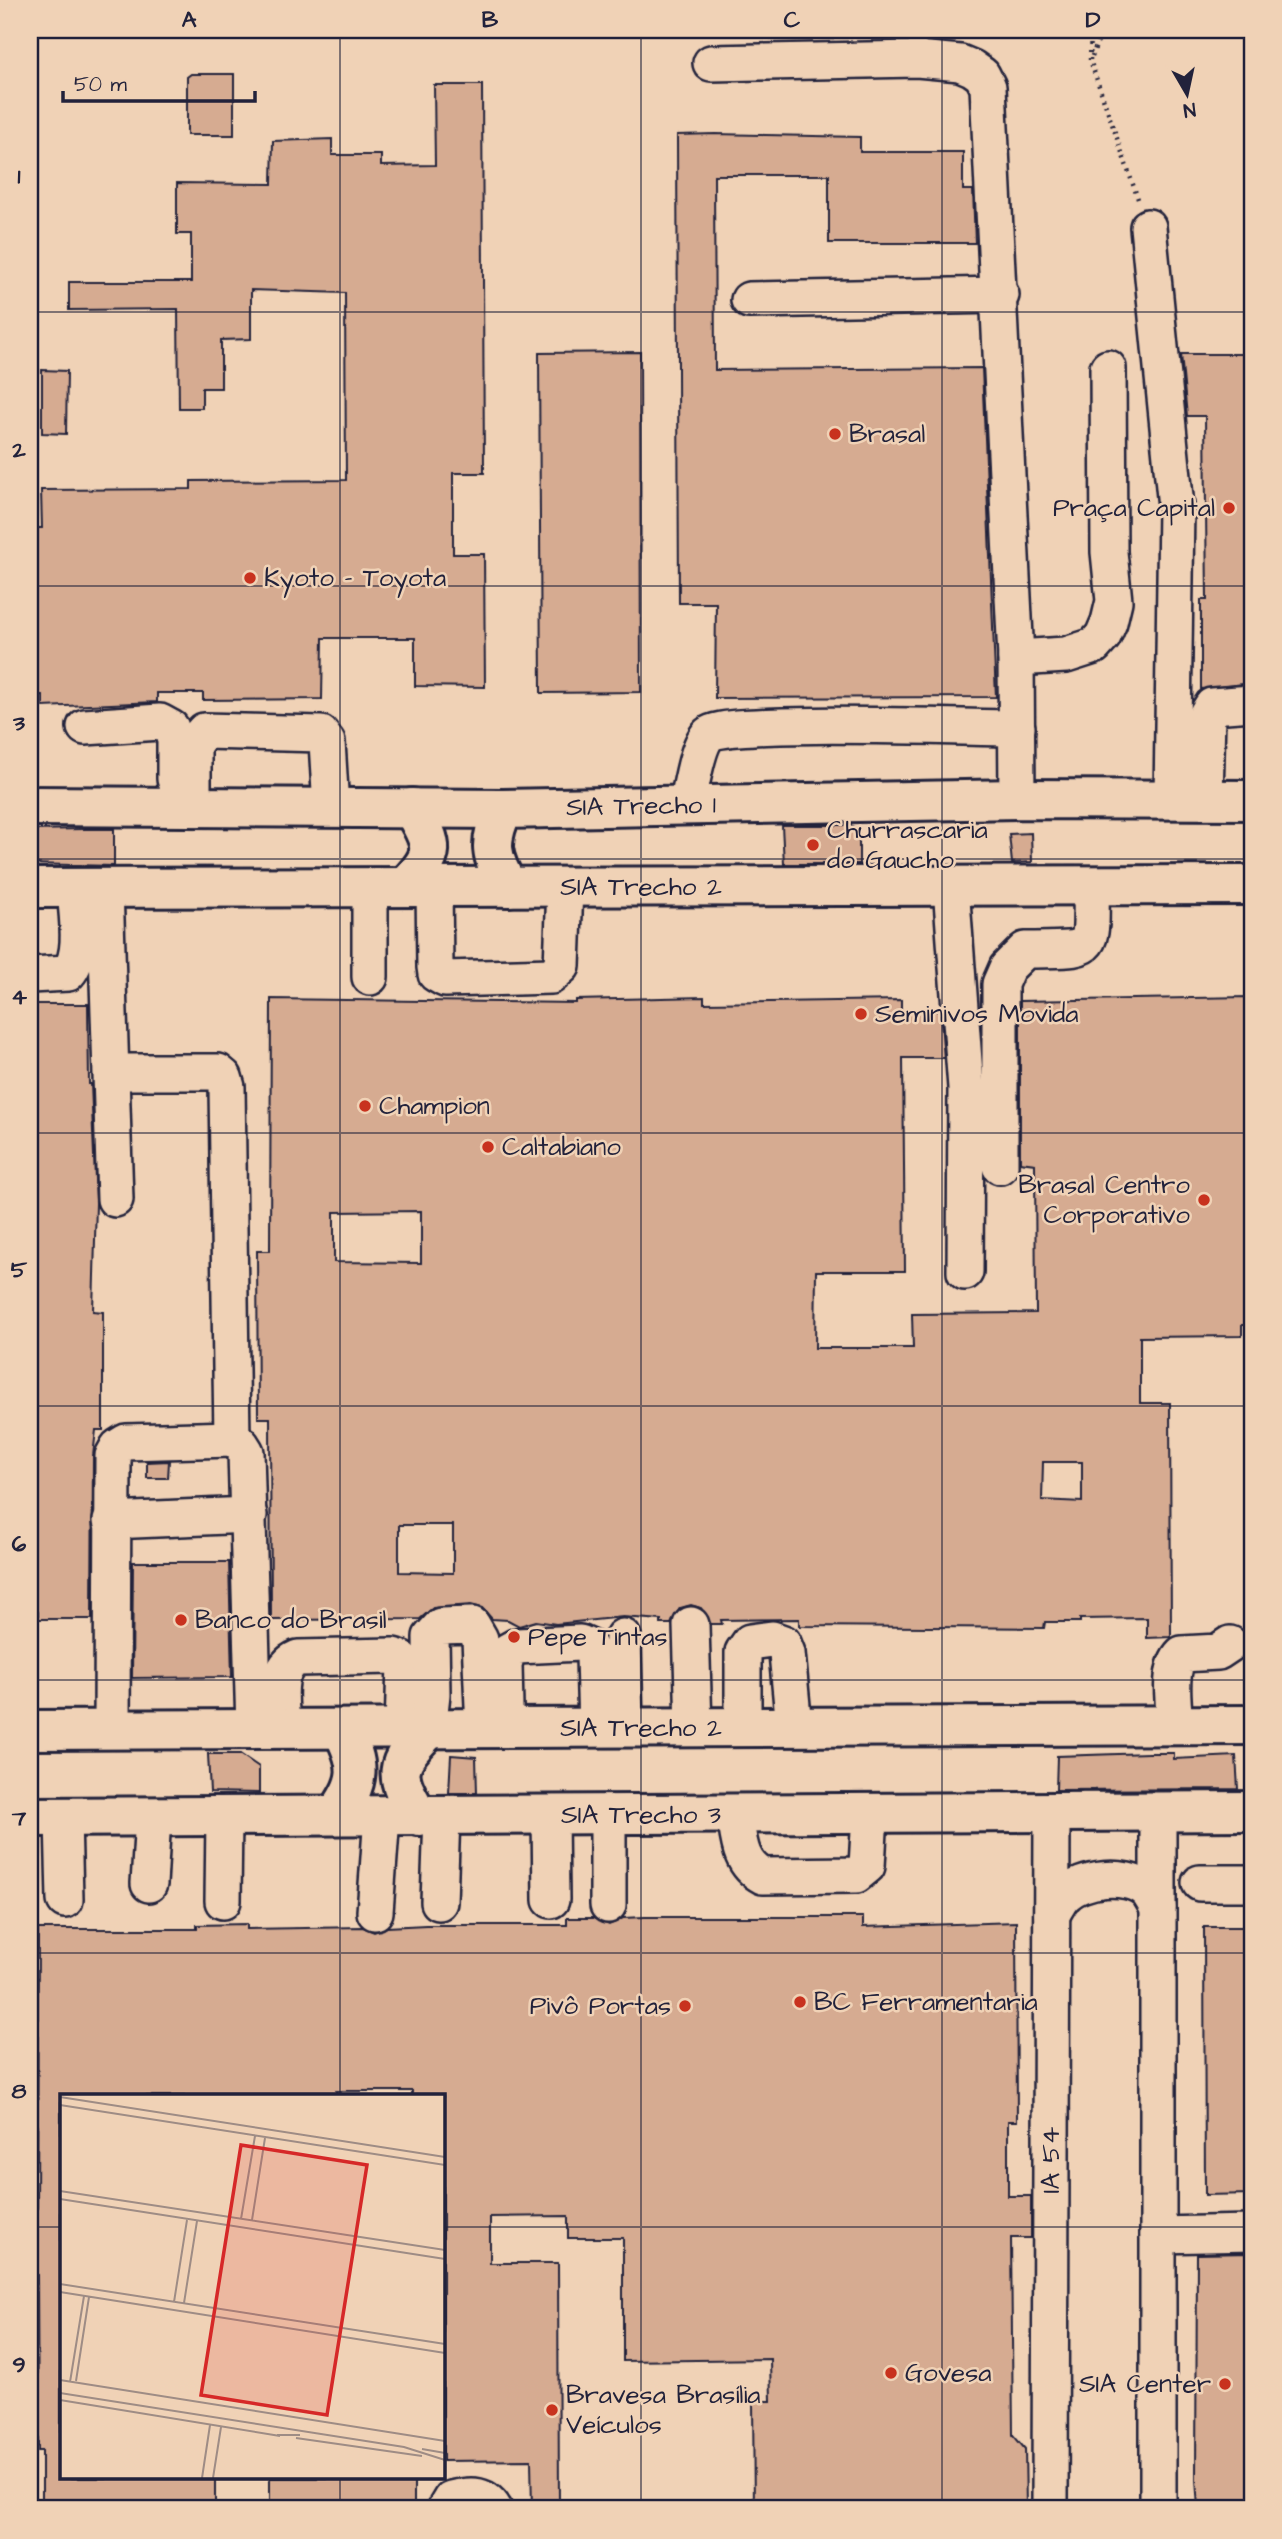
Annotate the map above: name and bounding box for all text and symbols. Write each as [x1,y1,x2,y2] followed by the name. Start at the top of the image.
[182,4,197,36] text: A
[482,4,499,36] text: B
[784,4,801,36] text: C
[1086,4,1101,36] text: D
[63,60,256,104] scale bar
[1152,60,1222,130] north arrow
[74,70,128,99] text: 50 m
[1181,95,1197,124] text: N
[18,160,21,192] text: 1
[849,416,925,452] place label: Brasal
[827,426,843,442] marker: Brasal
[11,434,26,466] text: 2
[1053,490,1215,526] place label: Praça Capital
[1221,500,1237,516] marker: Praça Capital
[264,560,446,598] place label: Kyoto - Toyota
[242,570,258,586] marker: Kyoto - Toyota
[12,707,25,739] text: 3
[566,787,716,825] street label: SIA Trecho 1
[827,812,988,878] place label: Churrascaria do Gaucho
[805,837,821,853] marker: Churrascaria do Gaucho
[560,869,722,905] street label: SIA Trecho 2
[11,981,27,1013] text: 4
[875,996,1079,1032] place label: Seminivos Movida
[853,1006,869,1022] marker: Seminivos Movida
[379,1088,490,1124] place label: Champion
[357,1098,373,1114] marker: Champion
[502,1129,621,1165] place label: Caltabiano
[480,1139,496,1155] marker: Caltabiano
[1018,1167,1190,1233] place label: Brasal Centro Corporativo
[1196,1192,1212,1208] marker: Brasal Centro Corporativo
[11,1254,28,1286] text: 5
[12,1528,27,1560] text: 6
[195,1602,387,1638] place label: Banco do Brasil
[173,1612,189,1628] marker: Banco do Brasil
[528,1619,668,1655] place label: Pepe Tintas
[506,1629,522,1645] marker: Pepe Tintas
[560,1710,722,1746] street label: SIA Trecho 2
[561,1797,721,1833] street label: SIA Trecho 3
[11,1802,27,1834] text: 7
[814,1984,1038,2020] place label: BC Ferramentaria
[530,1988,671,2024] place label: Pivô Portas
[792,1994,808,2010] marker: BC Ferramentaria
[677,1998,693,2014] marker: Pivô Portas
[12,2075,27,2107] text: 8
[60,2094,444,2480] inset map
[1033,2126,1069,2194] street label: IA 54
[12,2349,26,2381] text: 9
[905,2355,991,2391] place label: Govesa
[883,2365,899,2381] marker: Govesa
[1079,2366,1211,2402] place label: SIA Center
[1217,2376,1233,2392] marker: SIA Center
[566,2377,761,2443] place label: Bravesa Brasília Veículos
[544,2402,560,2418] marker: Bravesa Brasília Veículos

